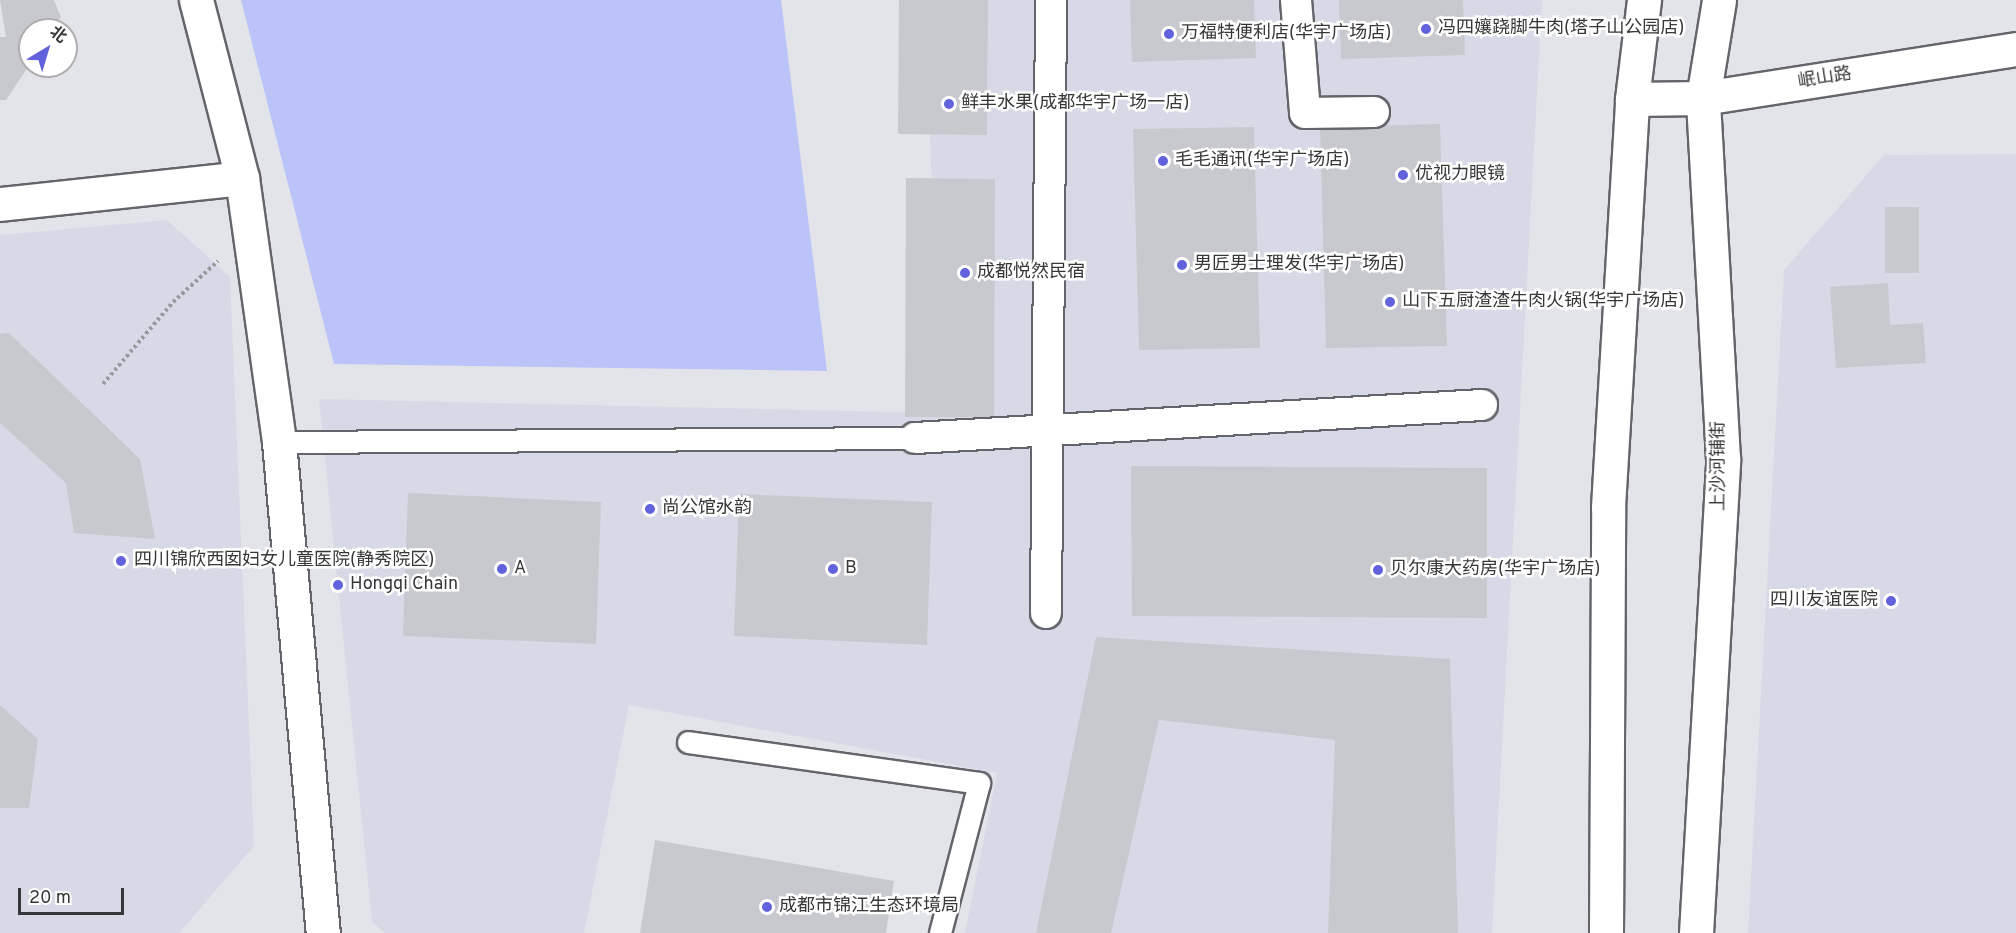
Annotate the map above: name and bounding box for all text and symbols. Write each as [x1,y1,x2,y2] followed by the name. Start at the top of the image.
[18,18,78,78] north arrow
[1438,18,1684,40] place label: 冯四孃跷脚牛肉(塔子山公园店)
[1419,22,1433,36] marker: 冯四孃跷脚牛肉(塔子山公园店)
[45,23,70,48] text: 北
[1181,23,1391,45] place label: 万福特便利店(华宇广场店)
[1162,27,1176,41] marker: 万福特便利店(华宇广场店)
[1797,64,1853,94] street label: 岷山路
[961,93,1189,115] place label: 鲜丰水果(成都华宇广场一店)
[942,97,956,111] marker: 鲜丰水果(成都华宇广场一店)
[1175,150,1349,172] place label: 毛毛通讯(华宇广场店)
[1156,154,1170,168] marker: 毛毛通讯(华宇广场店)
[1415,164,1505,186] place label: 优视力眼镜
[1396,168,1410,182] marker: 优视力眼镜
[1194,254,1404,276] place label: 男匠男士理发(华宇广场店)
[1175,258,1189,272] marker: 男匠男士理发(华宇广场店)
[977,262,1085,284] place label: 成都悦然民宿
[958,266,972,280] marker: 成都悦然民宿
[1402,291,1684,313] place label: 山下五厨渣渣牛肉火锅(华宇广场店)
[1383,295,1397,309] marker: 山下五厨渣渣牛肉火锅(华宇广场店)
[1709,421,1731,511] street label: 上沙河铺街
[662,498,752,520] place label: 尚公馆·水韵
[643,502,657,516] marker: 尚公馆·水韵
[134,550,434,572] place label: 四川锦欣西囡妇女儿童医院(静秀院区)
[112,552,130,570] marker: 四川锦欣西囡妇女儿童医院(静秀院区)
[514,558,526,580] place label: A
[845,558,857,580] place label: B
[1390,559,1600,581] place label: 贝尔康大药房(华宇广场店)
[495,562,509,576] marker: A
[826,562,840,576] marker: B
[1371,563,1385,577] marker: 贝尔康大药房(华宇广场店)
[350,574,458,596] place label: Hongqi Chain
[331,578,345,592] marker: Hongqi Chain
[1770,590,1878,612] place label: 四川友谊医院
[1882,592,1900,610] marker: 四川友谊医院
[21,876,128,914] scale bar
[29,887,71,910] text: 20 m
[779,896,959,918] place label: 成都市锦江生态环境局
[760,900,774,914] marker: 成都市锦江生态环境局

